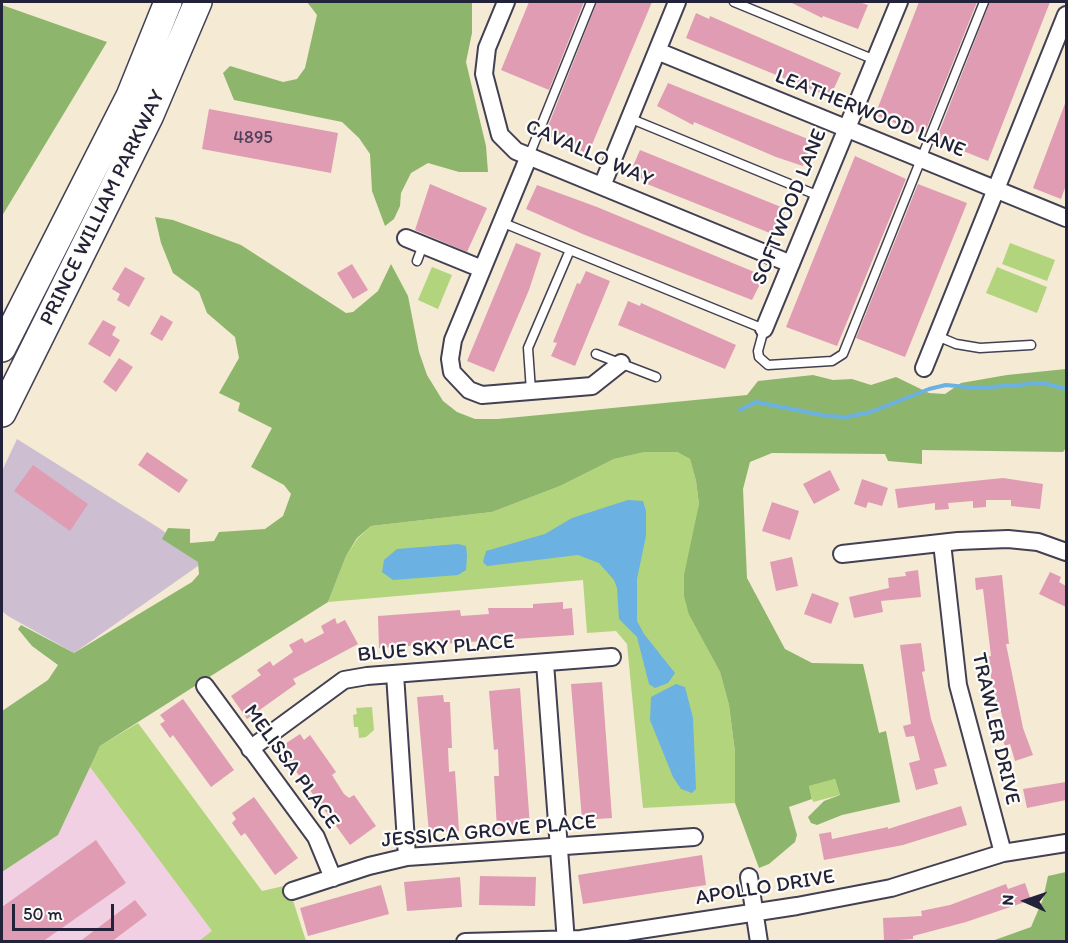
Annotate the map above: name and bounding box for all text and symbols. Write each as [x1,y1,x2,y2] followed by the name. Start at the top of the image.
[771,64,969,164] street label: LEATHERWOOD LANE
[35,86,171,330] street label: PRINCE WILLIAM PARKWAY
[521,115,657,193] street label: CAVALLO WAY
[747,125,833,289] street label: SOFTWOOD LANE
[233,127,273,149] house number: 4895
[356,630,516,668] street label: BLUE SKY PLACE
[965,651,1025,807] street label: TRAWLER DRIVE
[238,700,344,834] street label: MELISSA PLACE
[381,810,597,854] street label: JESSICA GROVE PLACE
[694,865,836,911] street label: APOLLO DRIVE
[996,871,1056,931] north arrow
[15,892,117,930] scale bar
[998,894,1017,906] text: N
[23,903,63,925] text: 50 m

